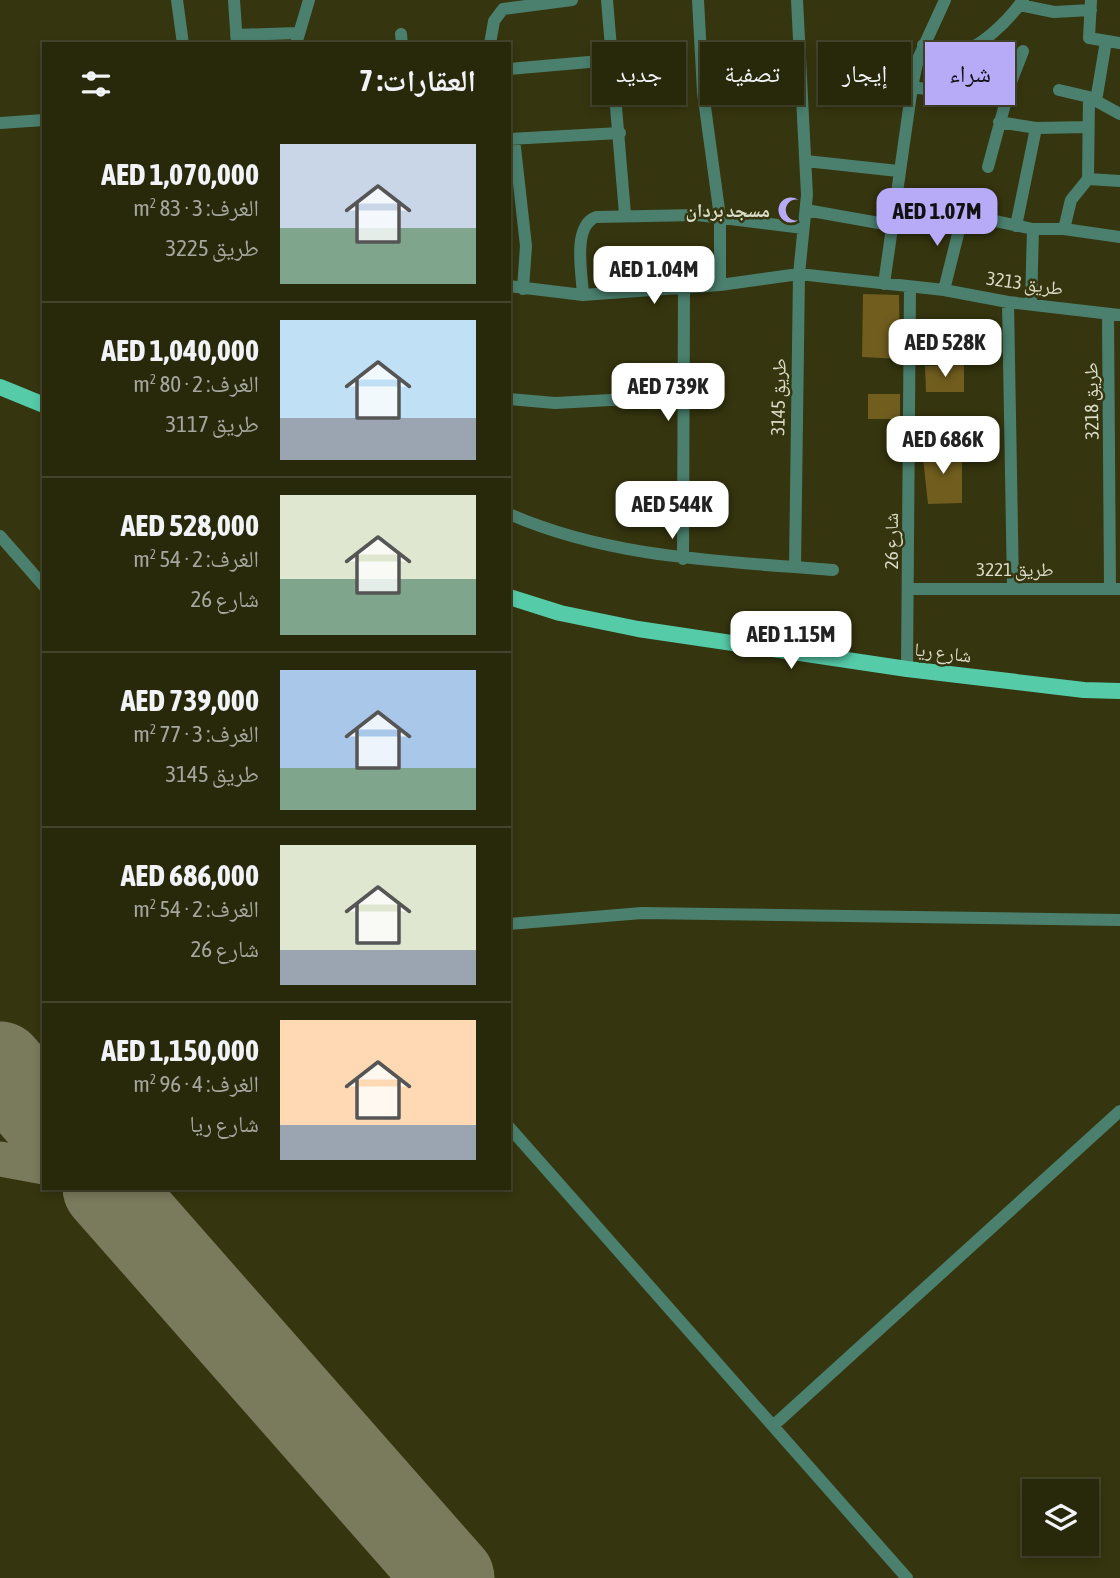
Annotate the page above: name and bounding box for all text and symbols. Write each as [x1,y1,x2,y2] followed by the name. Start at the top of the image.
[592,42,686,105] chip: جديد
[700,42,804,105] chip: تصفية
[818,42,911,105] chip: إيجار
[925,42,1015,105] chip: شراء
[359,63,476,97] text: العقارات: 7
[77,65,115,103] icon: filters
[101,157,259,191] text: AED 1,070,000
[336,172,420,256] icon: home
[857,188,1017,248] pin: AED 1.07M
[133,195,259,221] text: الغرف: 3 · 83 m²
[776,195,806,225] mosque icon: مسجد بردان
[892,198,982,224] text: AED 1.07M
[686,199,770,222] place label: مسجد بردان
[165,235,259,261] text: طريق 3225
[574,246,734,306] pin: AED 1.04M
[609,256,699,282] text: AED 1.04M
[985,267,1065,300] street label: طريق 3213
[873,320,1017,379] pin: AED 528K
[905,329,985,355] text: AED 528K
[101,333,259,367] text: AED 1,040,000
[336,348,420,432] icon: home
[766,358,791,436] street label: طريق 3145
[1079,362,1104,440] street label: طريق 3218
[596,364,740,423] pin: AED 739K
[133,371,259,397] text: الغرف: 2 · 80 m²
[628,373,708,399] text: AED 739K
[165,411,259,437] text: طريق 3117
[871,416,1015,476] pin: AED 686K
[903,426,983,452] text: AED 686K
[600,482,744,541] pin: AED 544K
[632,491,712,517] text: AED 544K
[121,508,259,542] text: AED 528,000
[880,513,903,569] street label: شارع 26
[336,523,420,607] icon: home
[133,546,259,572] text: الغرف: 2 · 54 m²
[976,558,1054,581] street label: طريق 3221
[191,586,259,612] text: شارع 26
[711,612,871,671] pin: AED 1.15M
[746,621,836,647] text: AED 1.15M
[913,638,973,667] street label: شارع ريا
[121,683,259,717] text: AED 739,000
[336,698,420,782] icon: home
[133,721,259,747] text: الغرف: 3 · 77 m²
[165,761,259,787] text: طريق 3145
[121,858,259,892] text: AED 686,000
[336,873,420,957] icon: home
[133,896,259,922] text: الغرف: 2 · 54 m²
[191,936,259,962] text: شارع 26
[101,1033,259,1067] text: AED 1,150,000
[336,1048,420,1132] icon: home
[133,1071,259,1097] text: الغرف: 4 · 96 m²
[190,1111,259,1137] text: شارع ريا
[1022,1479,1099,1556] map controls
[1022,1479,1099,1556] button: layers

